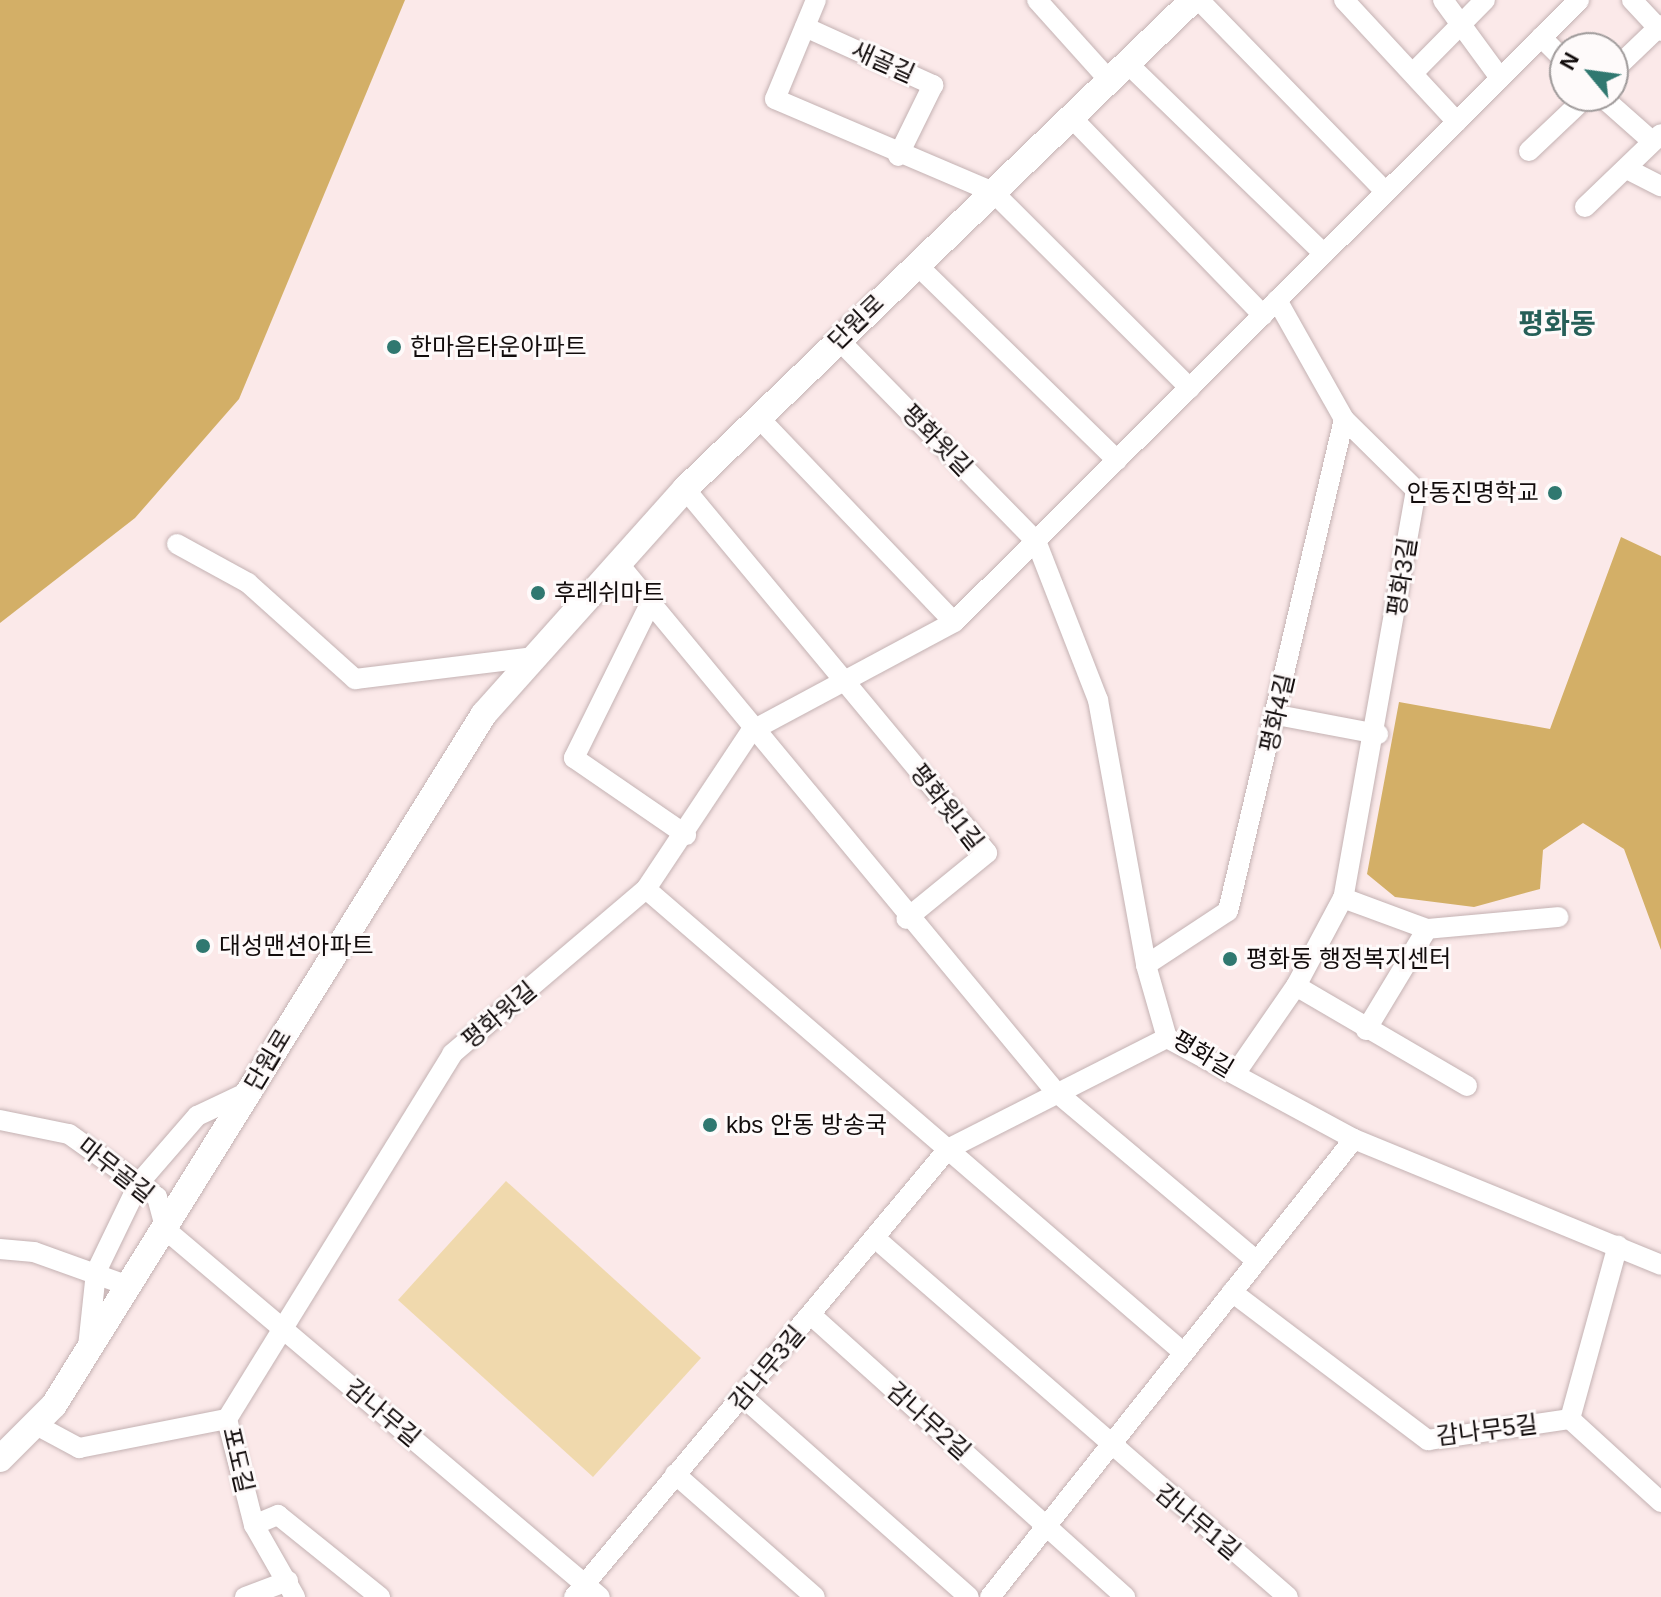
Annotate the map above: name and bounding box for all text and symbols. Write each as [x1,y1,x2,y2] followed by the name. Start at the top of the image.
[1549,32,1629,112] north arrow
[847,35,919,89] street label: 새골길
[1555,48,1584,74] text: N
[822,289,890,355] street label: 단원로
[1518,307,1596,341] district label: 평화동
[410,333,587,361] place label: 한마음타운아파트
[385,338,403,356] marker: 한마음타운아파트
[896,398,978,482] street label: 평화윗길
[1407,479,1539,507] place label: 안동진명학교
[1546,484,1564,502] marker: 안동진명학교
[1382,535,1422,619] street label: 평화3길
[554,579,664,607] place label: 후레쉬마트
[529,584,547,602] marker: 후레쉬마트
[1254,671,1300,755] street label: 평화4길
[904,758,990,856] street label: 평화윗1길
[219,932,374,960] place label: 대성맨션아파트
[194,937,212,955] marker: 대성맨션아파트
[1246,945,1451,973] place label: 평화동 행정복지센터
[1221,950,1239,968] marker: 평화동 행정복지센터
[456,976,542,1054] street label: 평화윗길
[239,1024,297,1096] street label: 단원로
[1167,1025,1239,1083] street label: 평화길
[726,1111,887,1139] place label: kbs 안동 방송국
[701,1116,719,1134] marker: kbs 안동 방송국
[72,1131,160,1209] street label: 마무골길
[723,1320,811,1416] street label: 감나무3길
[340,1374,426,1452] street label: 감나무길
[882,1376,976,1466] street label: 감나무2길
[1435,1410,1539,1450] street label: 감나무5길
[217,1424,259,1496] street label: 포도길
[1150,1478,1246,1566] street label: 감나무1길

